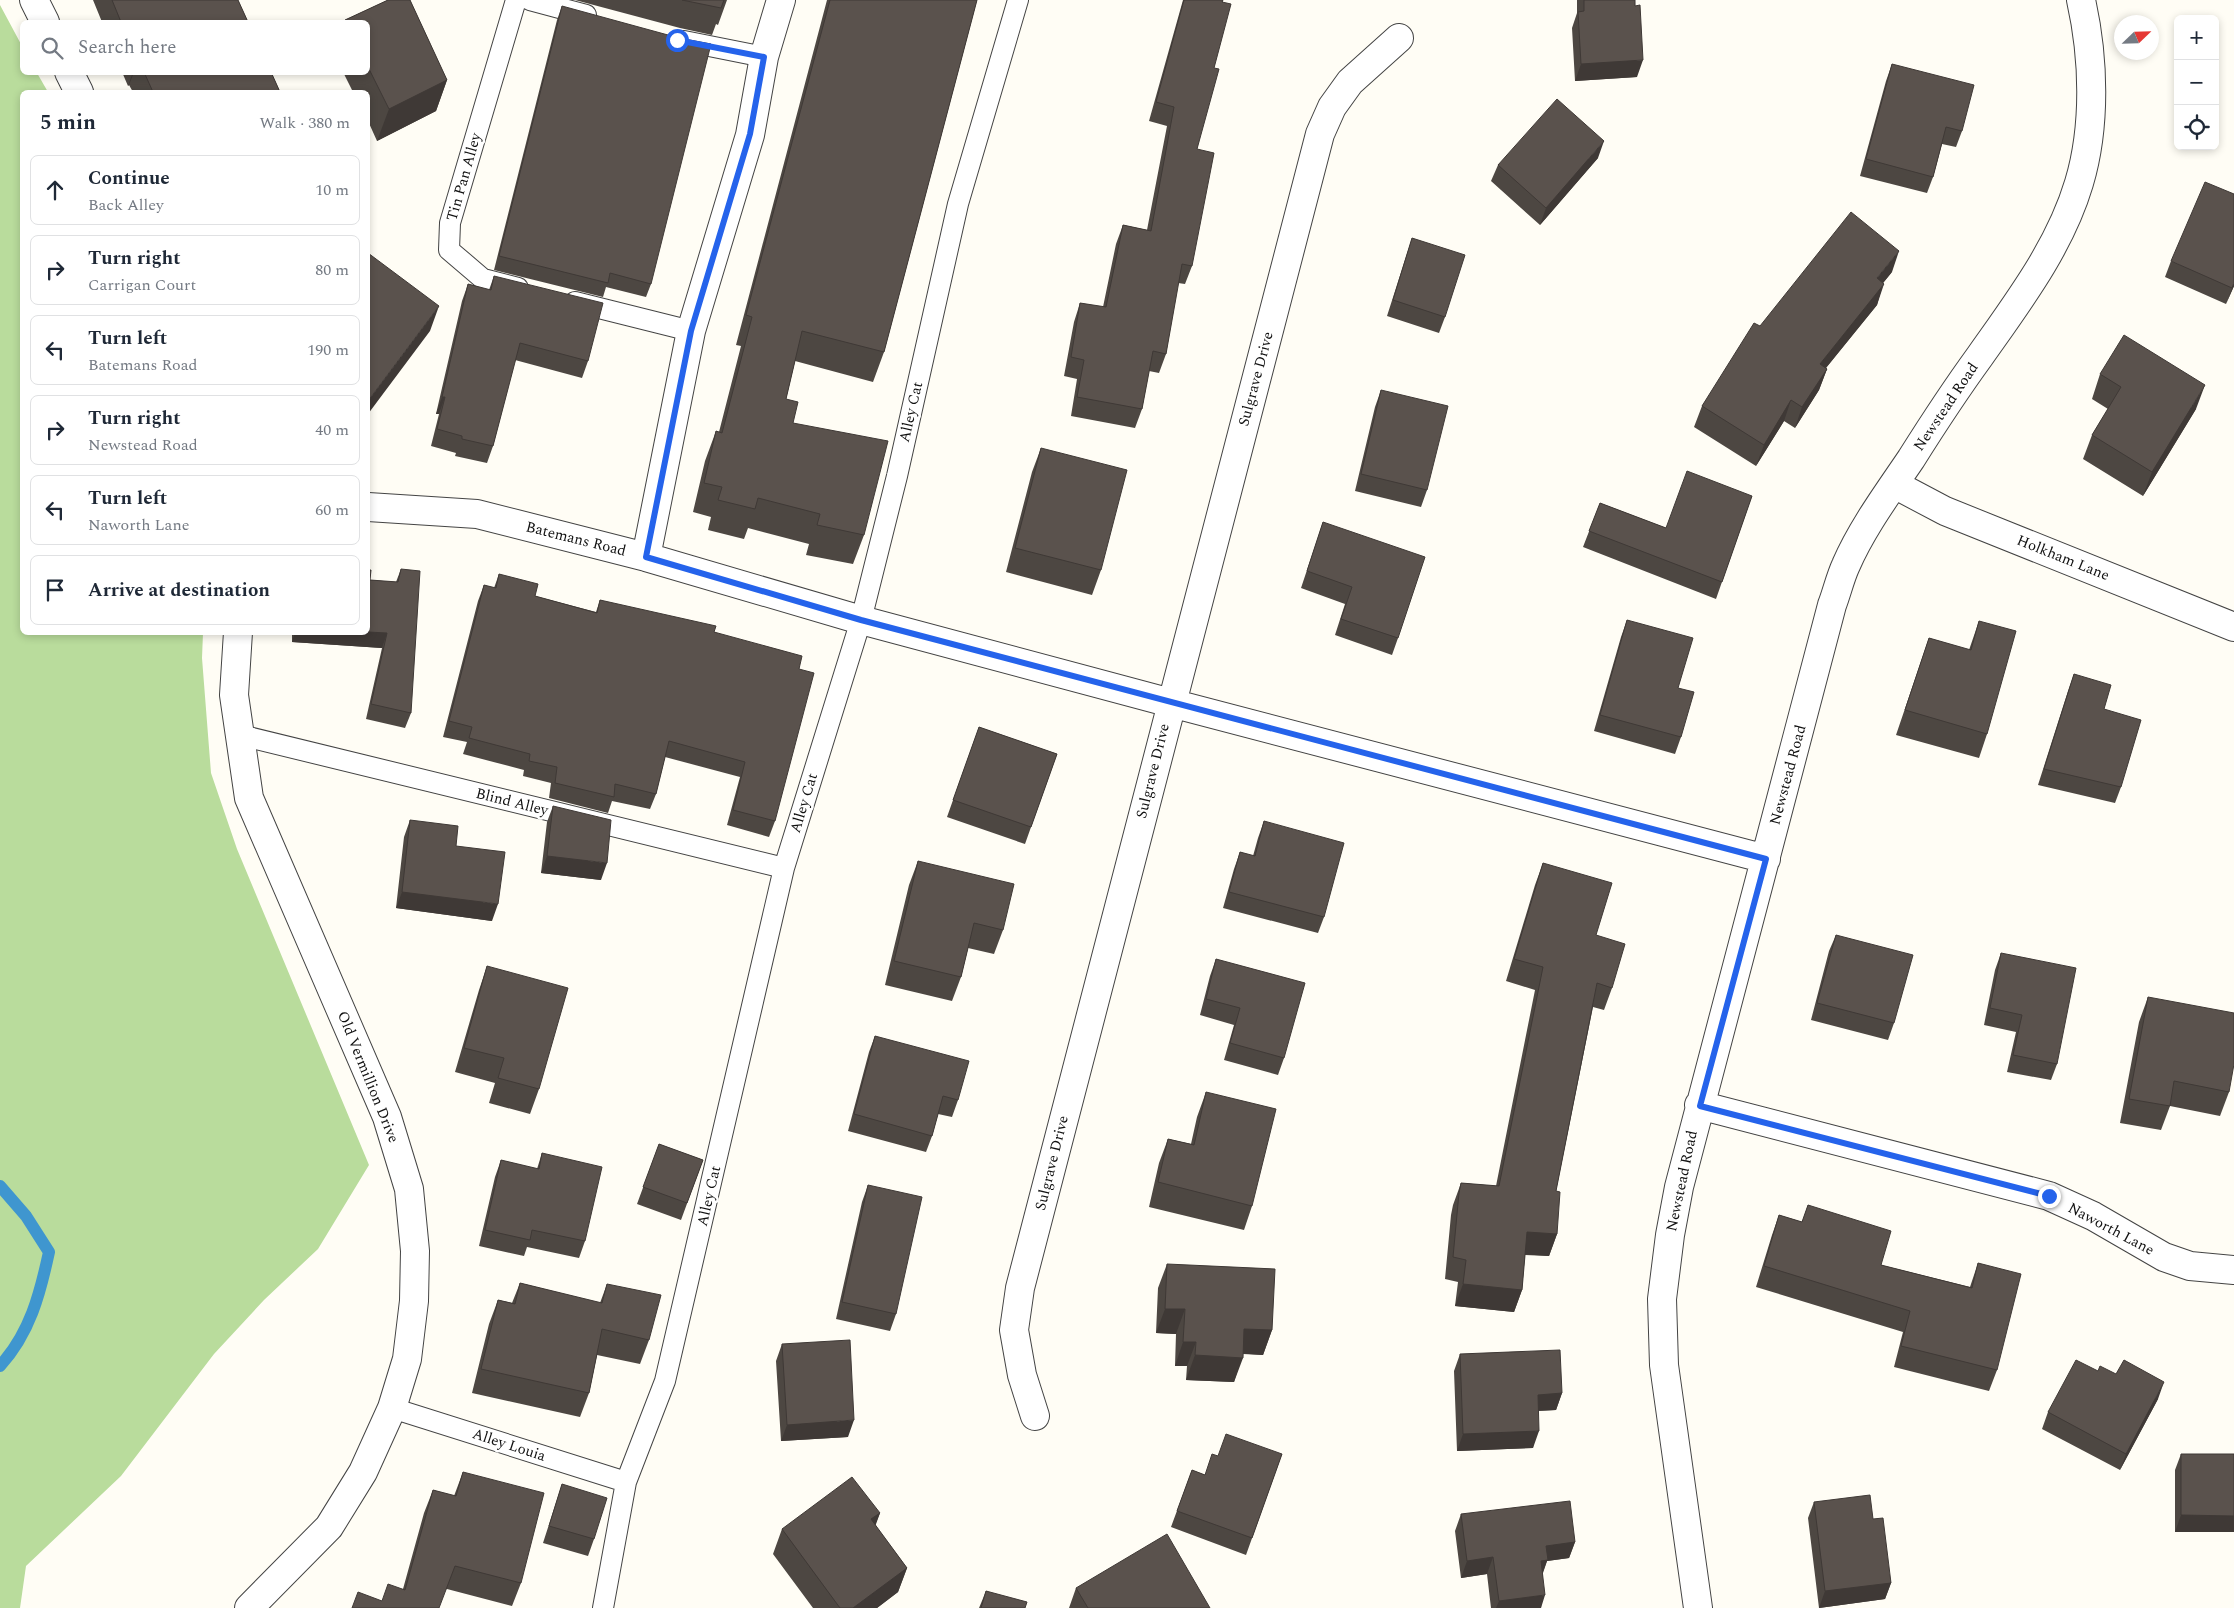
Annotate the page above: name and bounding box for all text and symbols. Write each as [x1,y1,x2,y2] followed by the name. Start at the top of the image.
[2114,15,2159,60] north arrow
[2174,15,2219,150] map controls
[2174,15,2219,60] button: +
[20,20,370,75] search box
[666,29,689,52] route start
[78,33,177,62] text: Search here
[38,34,66,62] icon: search
[2174,60,2219,105] button: −
[2174,105,2219,150] button: locate
[40,107,96,139] text: 5 min
[259,111,350,135] text: Walk · 380 m
[440,129,488,224] street label: Tin Pan Alley
[88,164,170,193] text: Continue
[41,176,69,204] icon: ahead
[315,178,349,202] text: 10 m
[88,193,164,217] text: Back Alley
[88,244,181,273] text: Turn right
[41,256,69,284] icon: right
[315,258,349,282] text: 80 m
[88,273,196,297] text: Carrigan Court
[88,324,167,353] text: Turn left
[1232,329,1280,429] street label: Sulgrave Drive
[41,336,69,364] icon: left
[307,338,349,362] text: 190 m
[88,353,198,377] text: Batemans Road
[1908,358,1984,456] street label: Newstead Road
[893,379,929,445] street label: Alley Cat
[88,404,181,433] text: Turn right
[41,416,69,444] icon: right
[315,418,349,442] text: 40 m
[88,433,198,457] text: Newstead Road
[88,484,167,513] text: Turn left
[41,496,69,524] icon: left
[315,498,349,522] text: 60 m
[88,513,189,537] text: Naworth Lane
[523,515,629,563] street label: Batemans Road
[2013,529,2113,587] street label: Holkham Lane
[41,576,69,604] icon: arrive
[88,576,270,605] text: Arrive at destination
[1130,721,1176,821] street label: Sulgrave Drive
[1764,722,1812,828] street label: Newstead Road
[784,770,824,836] street label: Alley Cat
[473,782,551,822] street label: Blind Alley
[331,1008,405,1146] street label: Old Vermillion Drive
[1029,1113,1075,1213] street label: Sulgrave Drive
[1660,1128,1704,1234] street label: Newstead Road
[691,1163,727,1229] street label: Alley Cat
[2038,1185,2061,1208] route end
[2064,1197,2158,1261] street label: Naworth Lane
[469,1422,549,1468] street label: Alley Louia

